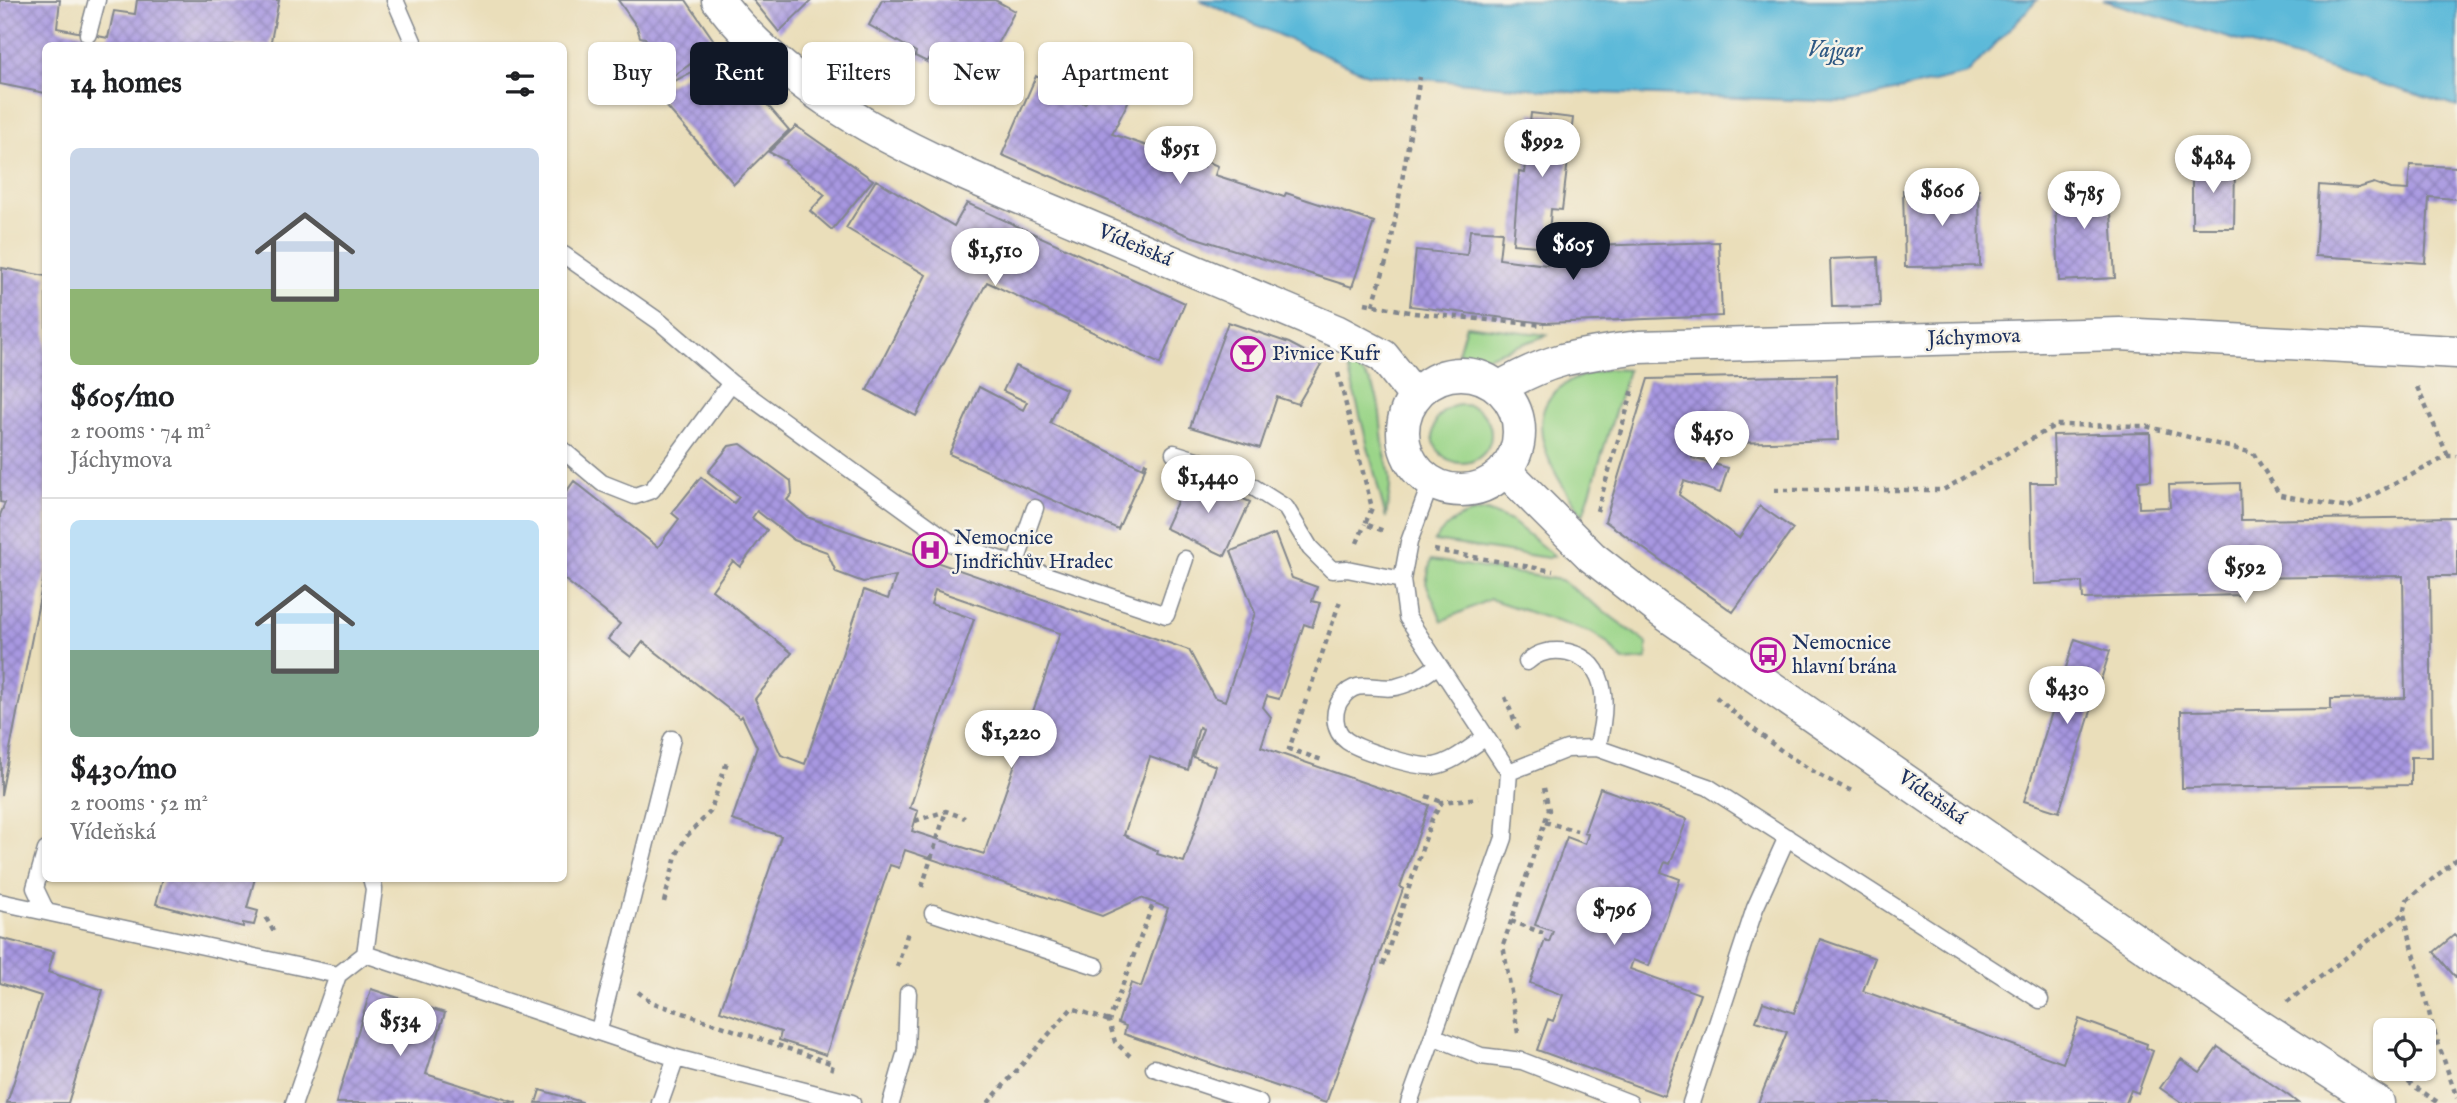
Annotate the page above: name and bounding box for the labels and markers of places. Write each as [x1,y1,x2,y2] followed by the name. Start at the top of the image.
[1501,120,1583,179] pin: $992
[1139,127,1221,186] pin: $951
[2172,136,2254,195] pin: $484
[1901,168,1983,228] pin: $606
[2043,172,2125,231] pin: $785
[1532,222,1614,282] pin: $605
[938,229,1052,288] pin: $1,510
[1229,335,1267,373] bar icon: Pivnice Kufr
[1272,341,1381,368] place label: Pivnice Kufr
[1671,412,1753,471] pin: $450
[1151,456,1265,515] pin: $1,440
[952,525,1113,576] place label: Nemocnice Jindřichův Hradec
[911,531,949,569] hospital icon: Nemocnice Jindřichův Hradec
[2204,546,2286,605] pin: $592
[1792,630,1898,681] place label: Nemocnice hlavní brána
[1749,636,1787,674] bus stop icon: Nemocnice hlavní brána
[2026,666,2108,726] pin: $430
[954,710,1068,770] pin: $1,220
[1573,888,1655,947] pin: $796
[359,998,441,1058] pin: $534

